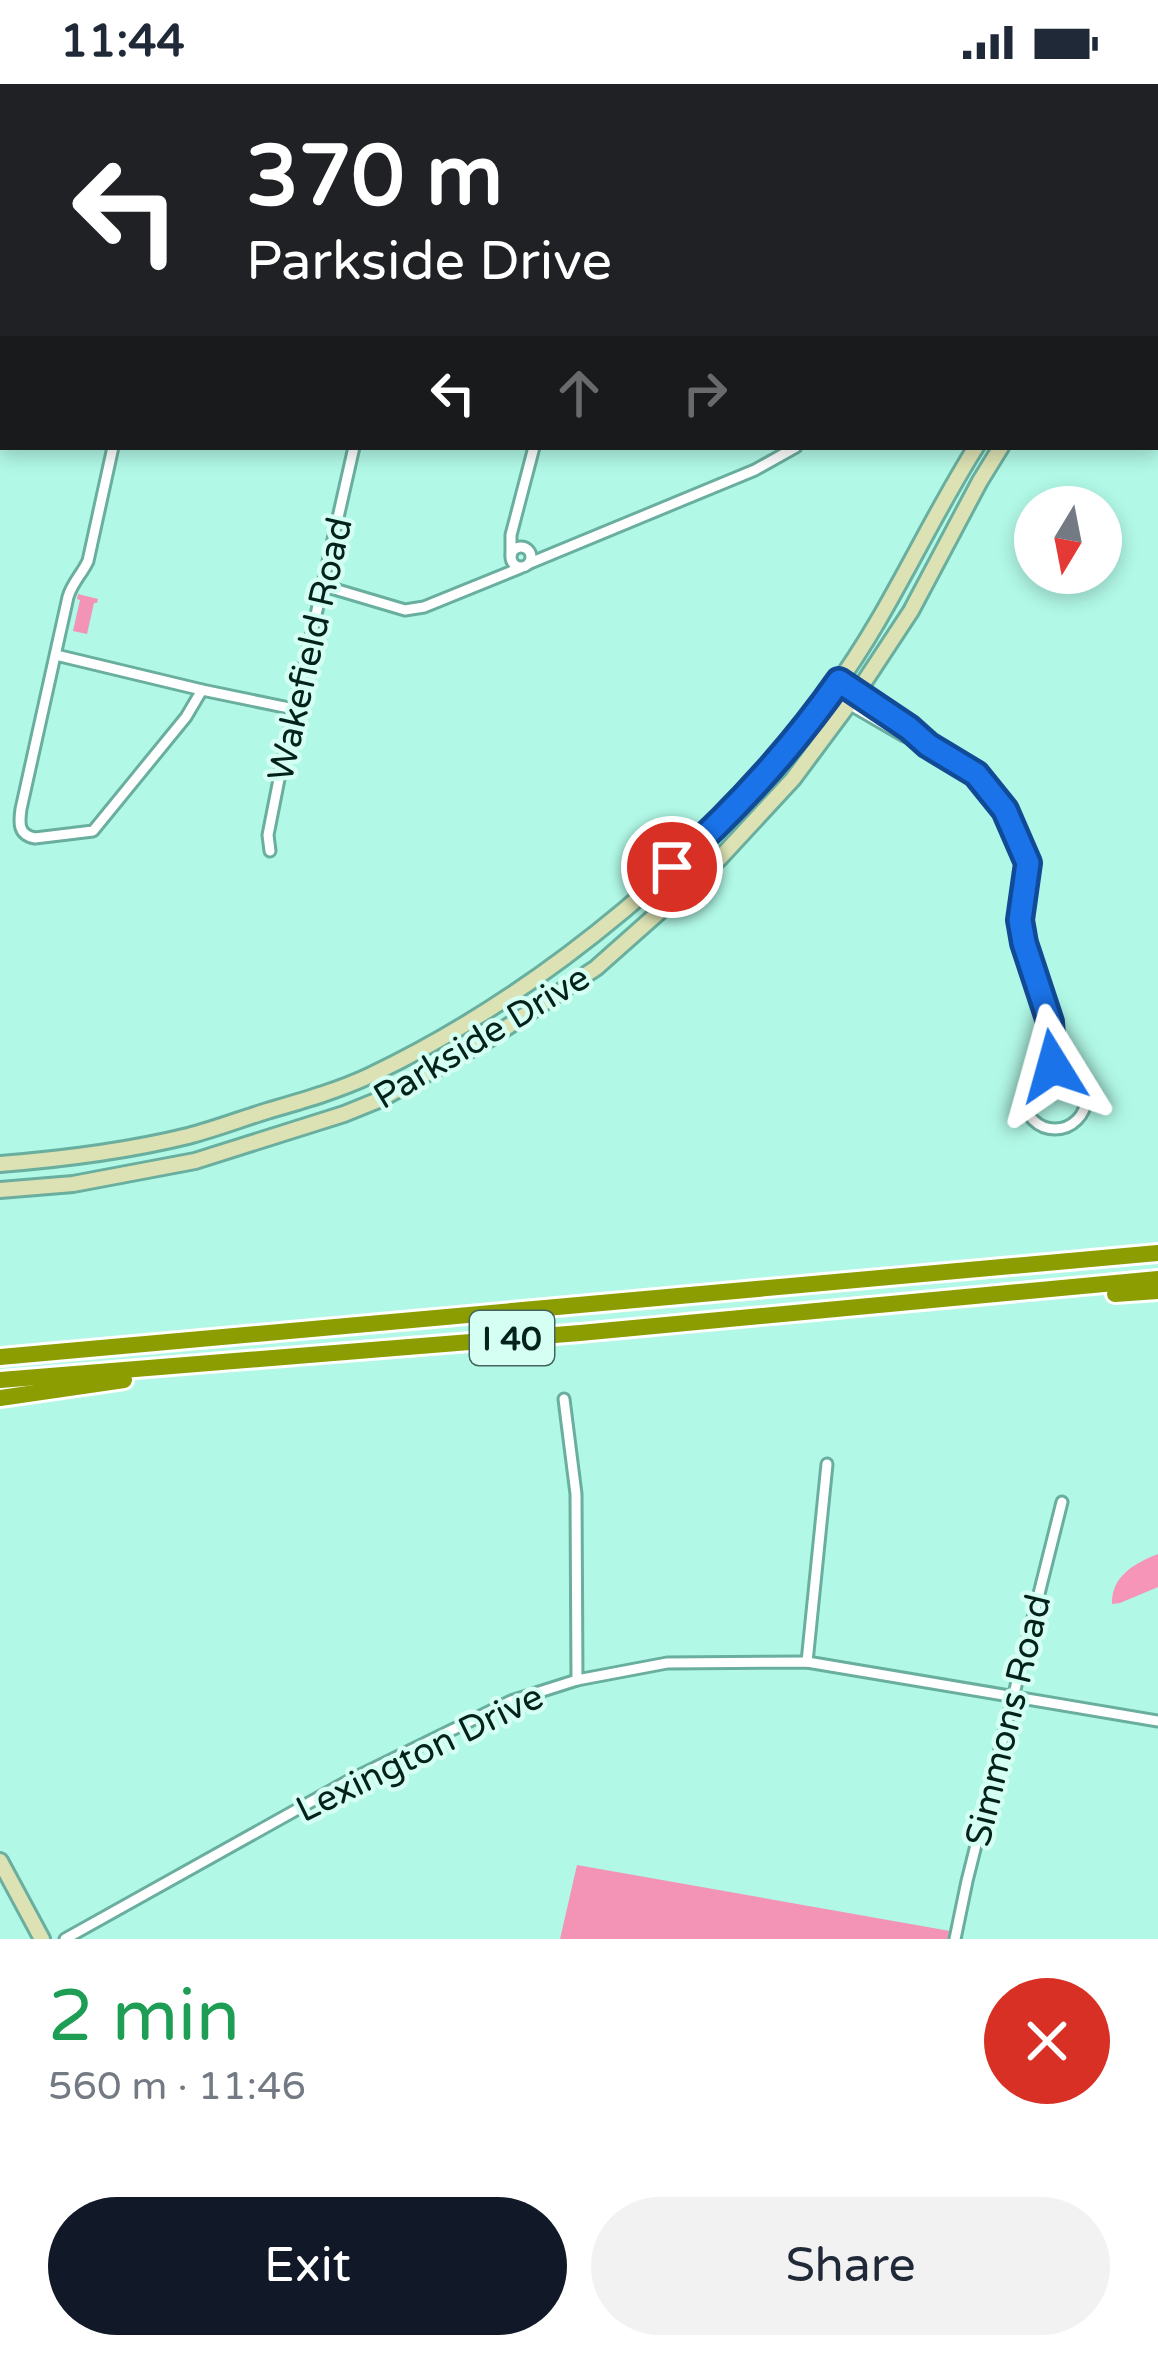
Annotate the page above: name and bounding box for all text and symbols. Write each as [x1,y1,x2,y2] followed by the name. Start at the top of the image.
[60,15,185,69] text: 11:44
[246,127,503,228] text: 370 m
[48,132,204,288] icon: left
[246,229,612,294] text: Parkside Drive
[420,360,486,426] icon: left
[546,360,612,426] icon: ahead
[672,360,738,426] icon: right
[1014,486,1122,594] north arrow
[1014,486,1122,594] map controls
[259,513,362,786] street label: Wakefield Road
[621,816,723,918] pin
[639,834,705,900] icon: arrive
[366,956,597,1119] street label: Parkside Drive
[990,1003,1116,1129] position arrow
[470,1311,554,1365] road number: I 40
[956,1590,1061,1851] street label: Simmons Road
[289,1675,550,1832] street label: Lexington Drive
[48,1974,240,2061] text: 2 min
[984,1978,1110,2104] button: close
[48,2063,306,2110] text: 560 m · 11:46
[48,2197,567,2335] button: Exit
[591,2197,1110,2335] button: Share

